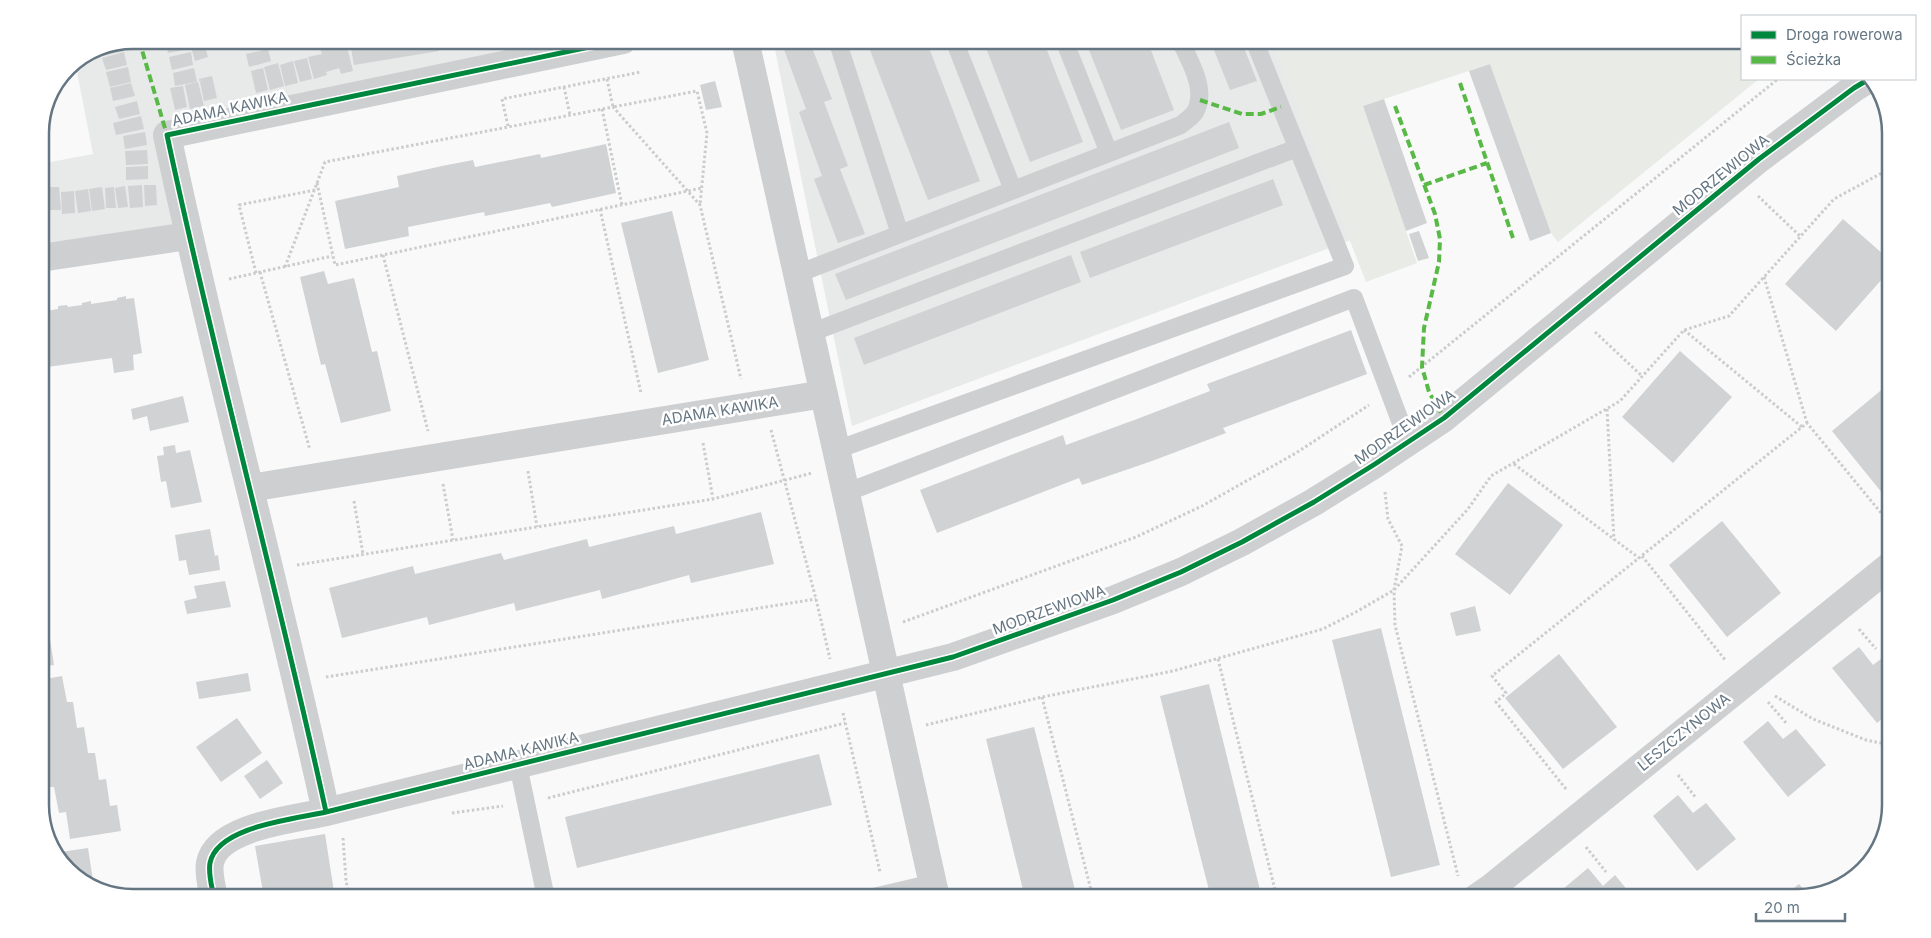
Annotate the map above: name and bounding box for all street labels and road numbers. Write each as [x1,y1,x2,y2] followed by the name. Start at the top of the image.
[170,87,290,130] street label: ADAMA KAWIKA
[1669,130,1773,219] street label: MODRZEWIOWA
[1351,385,1459,468] street label: MODRZEWIOWA
[660,392,780,429] street label: ADAMA KAWIKA
[990,580,1108,639] street label: MODRZEWIOWA
[1634,688,1734,775] street label: LESZCZYNOWA
[461,727,580,774] street label: ADAMA KAWIKA

